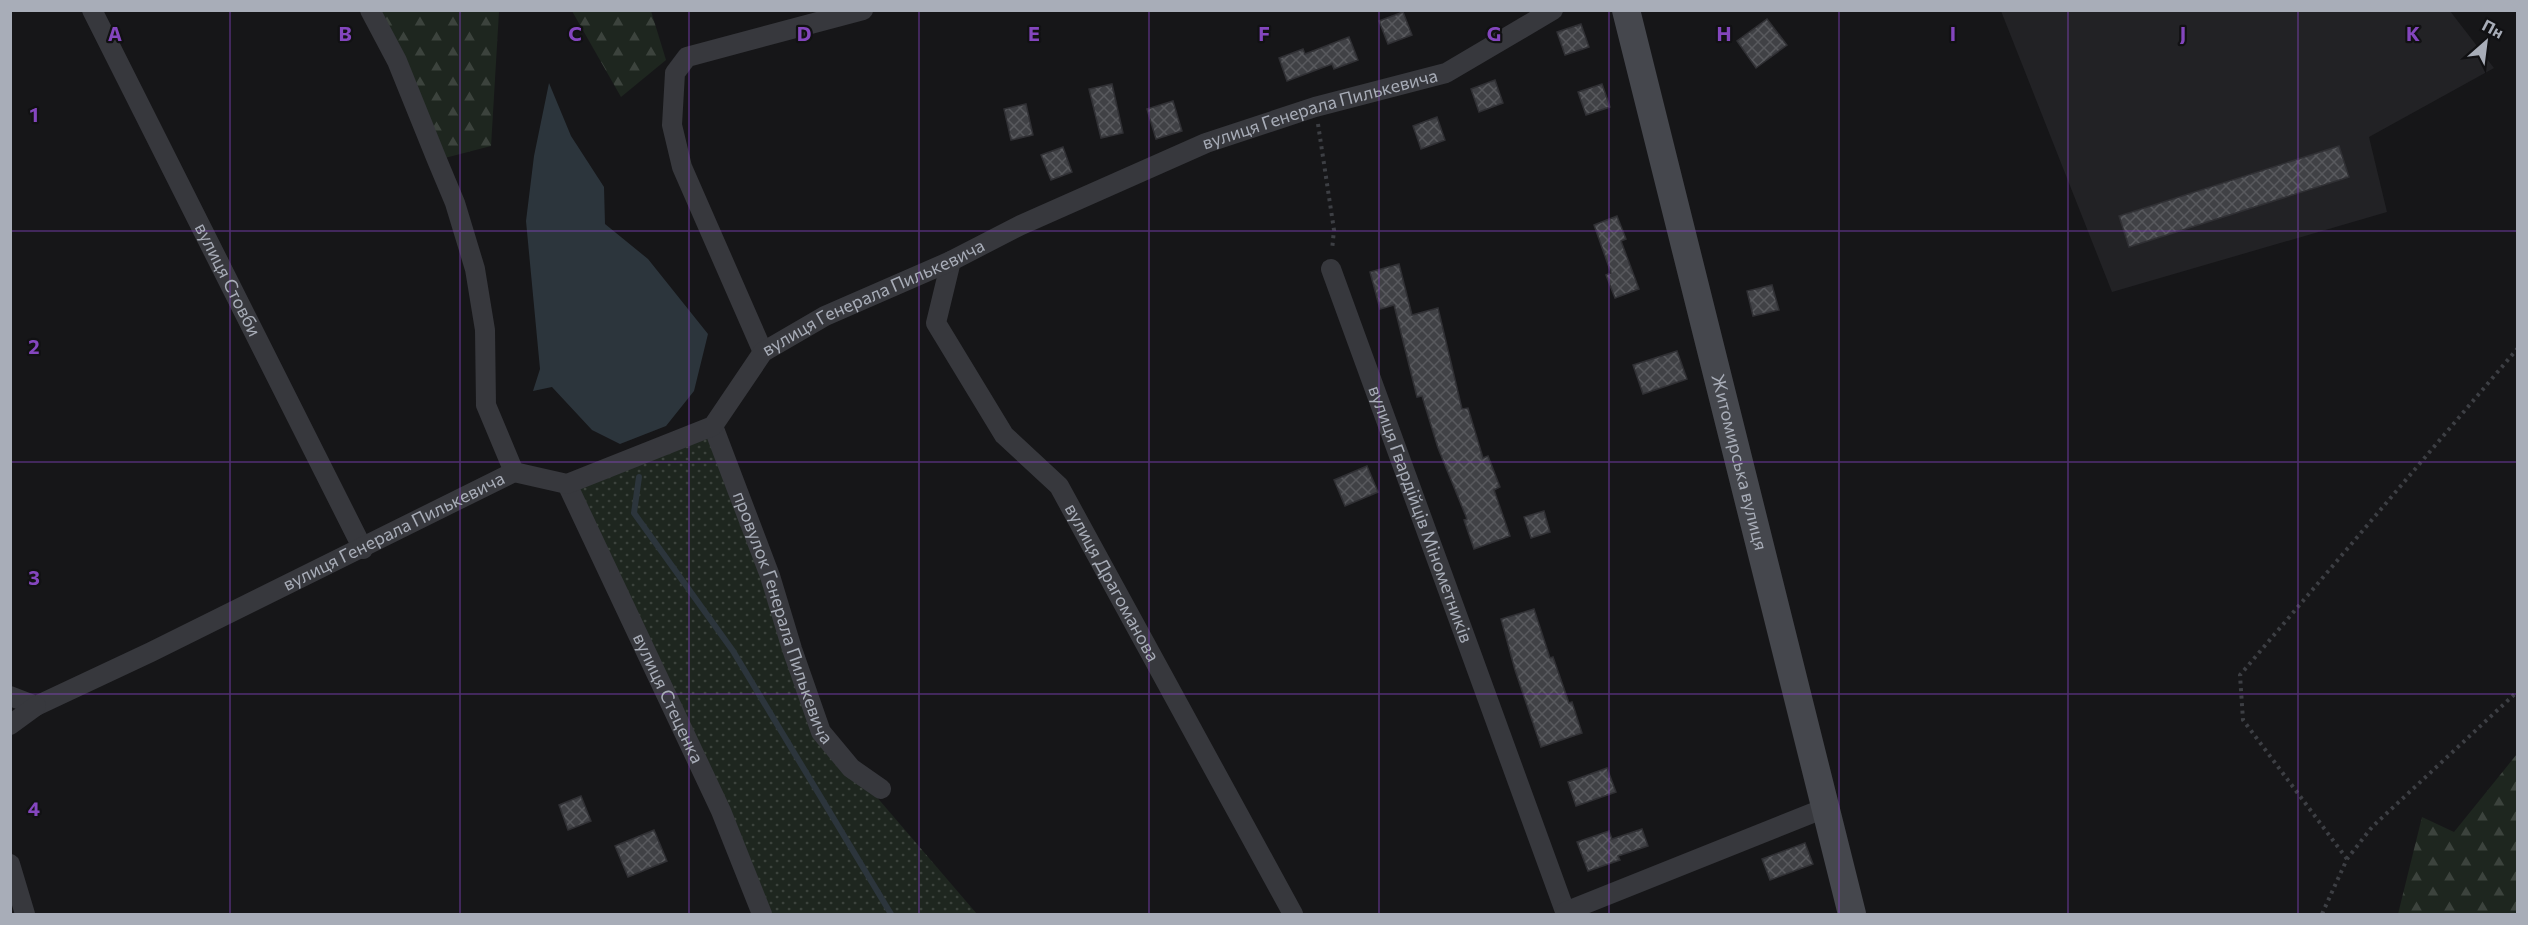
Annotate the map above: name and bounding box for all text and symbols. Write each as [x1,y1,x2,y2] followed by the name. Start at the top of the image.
[2456,12,2516,72] north arrow
[2479,15,2507,42] text: Пн
[108,21,122,45] text: A
[338,21,352,45] text: B
[568,21,582,45] text: C
[797,21,811,45] text: D
[1028,21,1040,45] text: E
[1258,21,1270,45] text: F
[1487,21,1501,45] text: G
[1717,21,1732,45] text: H
[1950,21,1956,45] text: I
[2180,21,2186,45] text: J
[2406,21,2420,45] text: K
[1199,64,1440,154] street label: вулиця Генерала Пилькевича
[29,102,39,126] text: 1
[191,219,266,340] street label: вулиця Стовби
[758,234,988,360] street label: вулиця Генерала Пилькевича
[28,334,40,358] text: 2
[1707,371,1773,552] street label: Житомирська вулиця
[1364,382,1478,646] street label: вулиця Гвардійців Мінометників
[279,467,508,595] street label: вулиця Генерала Пилькевича
[729,488,838,748] street label: провулок Генерала Пилькевича
[1061,499,1165,665] street label: вулиця Драгоманова
[28,565,40,589] text: 3
[629,629,709,767] street label: вулиця Стеценка
[28,796,40,820] text: 4

